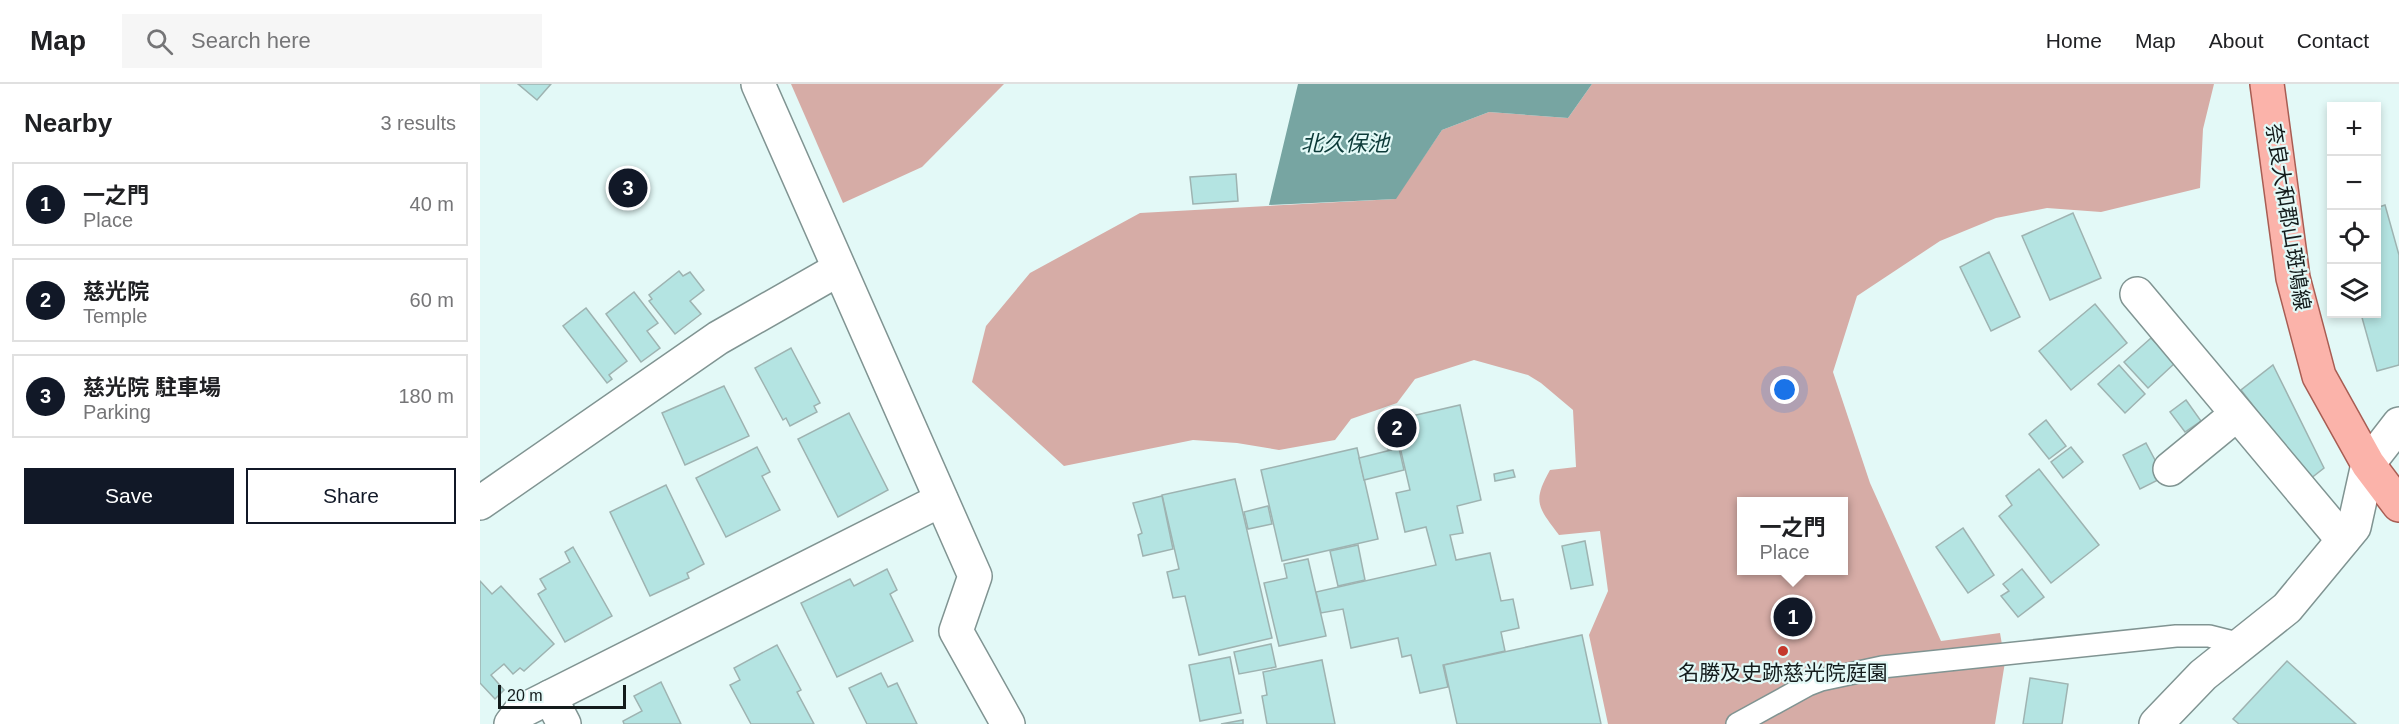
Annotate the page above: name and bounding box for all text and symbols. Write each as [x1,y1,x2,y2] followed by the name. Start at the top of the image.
[122,14,542,68] search box
[30,25,86,56] text: Map
[143,25,176,58] icon: search
[191,28,311,53] text: Search here
[2046,29,2102,52] text: Home
[2135,29,2176,52] text: Map
[2209,29,2264,52] text: About
[2297,29,2369,52] text: Contact
[2327,102,2381,318] map controls
[2327,102,2381,156] button: +
[24,108,112,138] text: Nearby
[380,112,456,134] text: 3 results
[2262,122,2315,312] street label: 奈良大和郡山斑鳩線
[1301,131,1391,156] water label: 北久保池
[2327,156,2381,210] button: −
[608,166,648,210] pin: 3
[83,183,149,208] text: 一之門
[40,193,51,215] text: 1
[410,193,454,215] text: 40 m
[83,209,133,231] text: Place
[2327,210,2381,264] button: locate
[2327,264,2381,318] button: layers
[83,279,149,304] text: 慈光院
[40,289,51,311] text: 2
[410,289,454,311] text: 60 m
[83,305,147,327] text: Temple
[83,375,221,400] text: 慈光院 駐車場
[1770,375,1799,404] your location
[40,385,51,407] text: 3
[398,385,454,407] text: 180 m
[83,401,151,423] text: Parking
[1378,406,1416,450] pin: 2
[24,468,234,524] button: Save
[246,468,456,524] button: Share
[1737,497,1848,575] popup
[1759,515,1826,540] text: 一之門
[1759,541,1810,563] text: Place
[1774,594,1812,640] pin: 1
[1776,644,1790,658] marker: 名勝及史跡慈光院庭園
[1678,661,1888,684] place label: 名勝及史跡慈光院庭園
[498,682,626,710] scale bar
[507,687,543,704] text: 20 m

